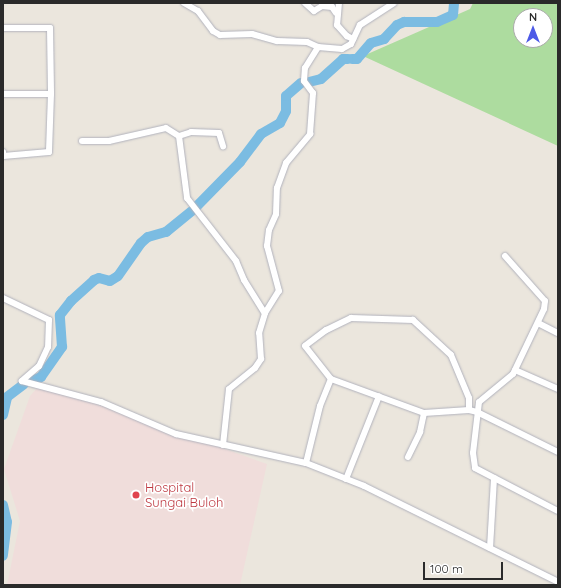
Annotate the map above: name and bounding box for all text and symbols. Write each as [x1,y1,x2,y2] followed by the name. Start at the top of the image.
[513,8,553,48] north arrow
[529,10,537,24] text: N
[145,480,223,511] place label: Hospital Sungai Buloh
[130,489,142,501] marker: Hospital Sungai Buloh
[425,554,505,580] scale bar
[430,561,463,576] text: 100 m

